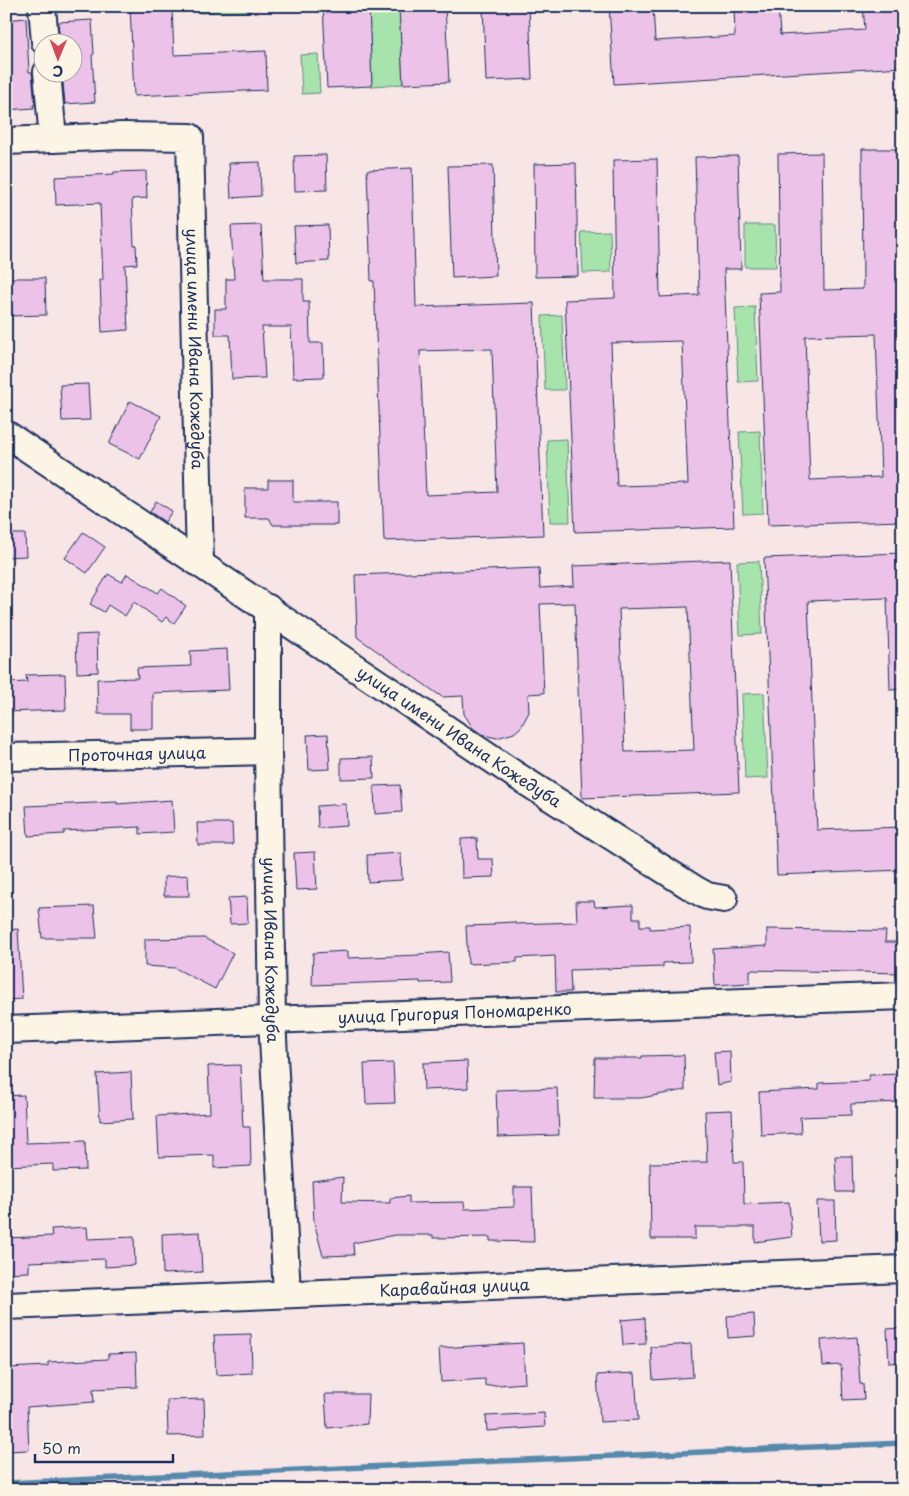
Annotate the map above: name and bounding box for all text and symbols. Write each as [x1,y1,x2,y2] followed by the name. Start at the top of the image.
[32,32,82,82] north arrow
[52,61,63,82] text: С
[181,228,211,470] street label: улица имени Ивана Кожедуба
[353,659,567,812] street label: улица имени Ивана Кожедуба
[68,739,206,767] street label: Проточная улица
[259,857,286,1043] street label: улица Ивана Кожедуба
[337,996,572,1028] street label: улица Григория Пономаренко
[379,1271,530,1302] street label: Каравайная улица
[35,1431,172,1463] scale bar
[42,1436,81,1459] text: 50 m

